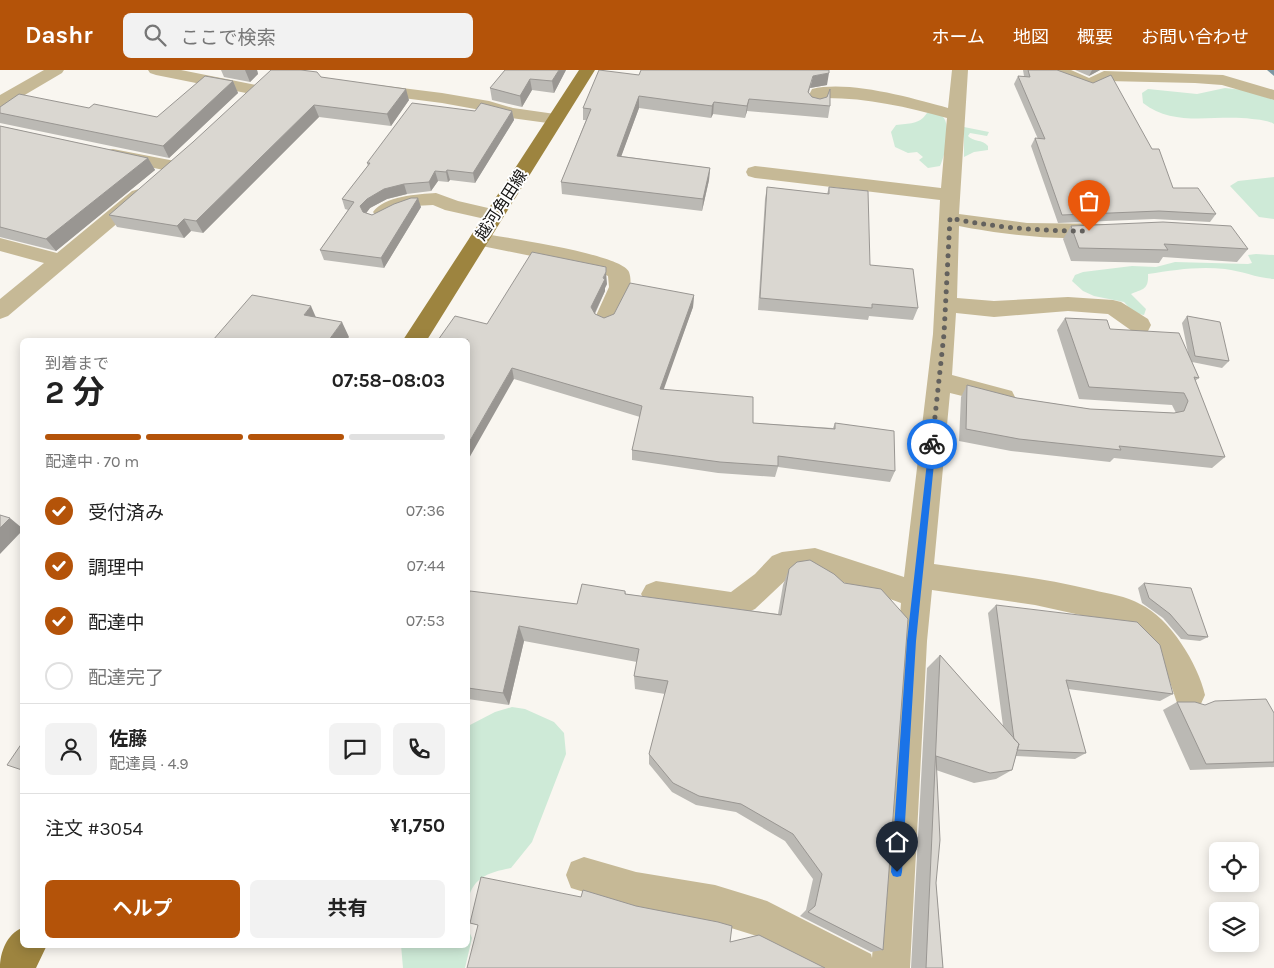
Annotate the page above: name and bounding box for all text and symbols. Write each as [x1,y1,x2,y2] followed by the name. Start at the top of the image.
[123,13,473,58] search box
[25,21,93,49] text: Dashr
[141,21,169,49] icon: search
[932,26,985,48] text: ホーム
[1013,26,1049,48] text: 地図
[1077,26,1113,48] text: 概要
[1141,26,1249,48] text: お問い合わせ
[181,27,276,49] text: ここで検索
[471,166,531,244] street label: 越河角田線
[1068,180,1110,231] pin
[1075,187,1103,215] icon: bag
[45,354,109,373] text: 到着まで
[332,370,445,392] text: 07:58–08:03
[45,374,104,411] text: 2 分
[907,419,957,469] courier
[918,430,946,458] icon: bike
[45,452,139,471] text: 配達中 · 70 m
[45,497,73,525] icon: check
[406,501,445,520] text: 07:36
[88,502,164,524] text: 受付済み
[45,552,73,580] icon: check
[406,556,445,575] text: 07:44
[88,557,145,579] text: 調理中
[45,607,73,635] icon: check
[406,611,445,630] text: 07:53
[88,612,145,634] text: 配達中
[88,667,164,689] text: 配達完了
[45,723,97,775] button: person
[329,723,381,775] button: chat
[393,723,445,775] button: phone
[109,728,147,750] text: 佐藤
[109,754,189,773] text: 配達員 · 4.9
[390,815,445,837] text: ¥1,750
[45,818,143,840] text: 注文 #3054
[876,821,918,872] pin
[883,828,911,856] icon: home
[1209,842,1259,952] map controls
[1209,842,1259,892] button: locate
[45,880,240,938] button: ヘルプ
[250,880,445,938] button: 共有
[1209,902,1259,952] button: layers

